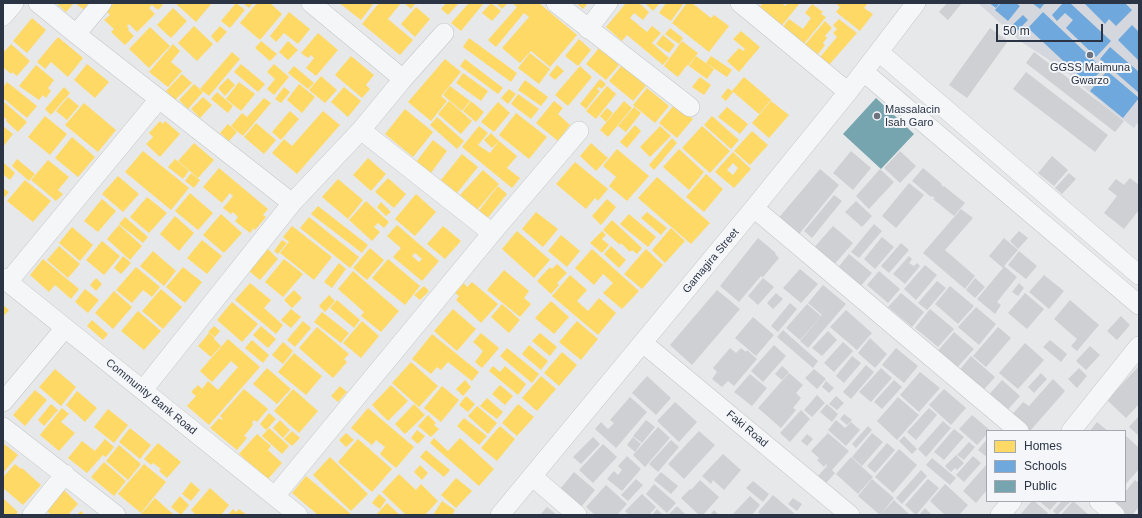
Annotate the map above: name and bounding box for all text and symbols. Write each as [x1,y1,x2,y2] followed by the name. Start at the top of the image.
[998,16,1105,42] scale bar
[1003,24,1030,38] text: 50 m
[1085,50,1095,60] marker: GGSS Maimuna Gwarzo
[1050,61,1130,87] place label: GGSS Maimuna Gwarzo
[885,103,940,129] place label: Massalacin Isah Garo
[872,111,882,121] marker: Massalacin Isah Garo
[680,226,742,296] street label: Gamagira Street
[103,356,199,438] street label: Community Bank Road
[724,408,770,450] street label: Faki Road
[986,430,1126,502] legend
[1024,439,1062,453] text: Homes
[1024,459,1067,473] text: Schools
[1024,479,1057,493] text: Public

